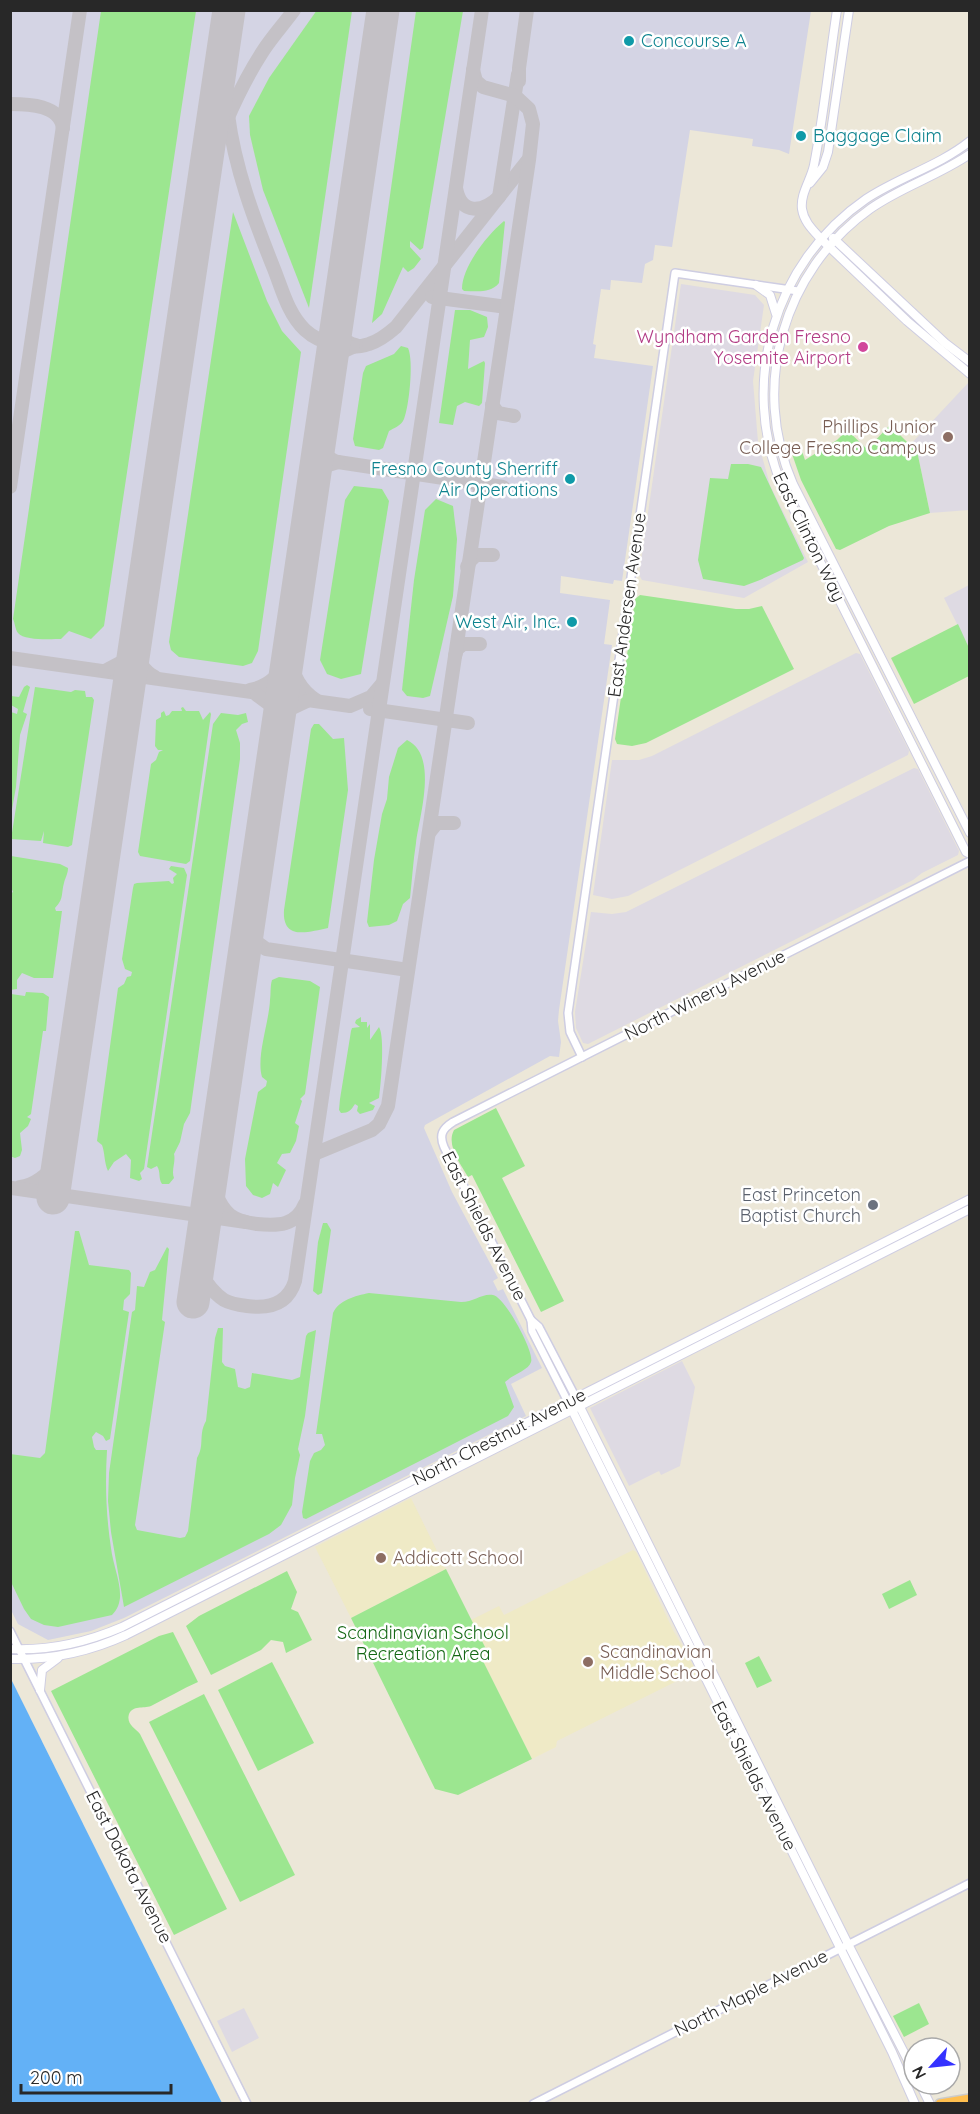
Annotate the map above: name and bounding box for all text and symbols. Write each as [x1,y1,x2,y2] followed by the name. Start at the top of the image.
[641,29,747,52] place label: Concourse A
[622,34,636,48] marker: Concourse A
[813,124,942,147] place label: Baggage Claim
[794,129,808,143] marker: Baggage Claim
[637,325,851,369] place label: Wyndham Garden Fresno Yosemite Airport
[856,340,870,354] marker: Wyndham Garden Fresno Yosemite Airport
[739,415,936,459] place label: Phillips Junior College Fresno Campus
[941,430,955,444] marker: Phillips Junior College Fresno Campus
[371,457,558,501] place label: Fresno County Sherriff Air Operations
[768,468,851,605] street label: East Clinton Way
[563,472,577,486] marker: Fresno County Sherriff Air Operations
[602,511,651,699] street label: East Andersen Avenue
[455,610,560,633] place label: West Air, Inc.
[565,615,579,629] marker: West Air, Inc.
[620,944,789,1045] street label: North Winery Avenue
[437,1147,532,1304] street label: East Shields Avenue
[740,1183,861,1227] place label: East Princeton Baptist Church
[866,1198,880,1212] marker: East Princeton Baptist Church
[408,1383,590,1490] street label: North Chestnut Avenue
[393,1546,523,1569] place label: Addicott School
[374,1551,388,1565] marker: Addicott School
[337,1621,509,1665] park label: Scandinavian School Recreation Area
[600,1640,715,1684] place label: Scandinavian Middle School
[581,1655,595,1669] marker: Scandinavian Middle School
[707,1697,802,1854] street label: East Shields Avenue
[81,1787,178,1947] street label: East Dakota Avenue
[670,1944,831,2041] street label: North Maple Avenue
[902,2036,962,2096] north arrow
[21,2057,171,2095] scale bar
[907,2063,930,2083] text: N
[30,2066,83,2089] text: 200 m

